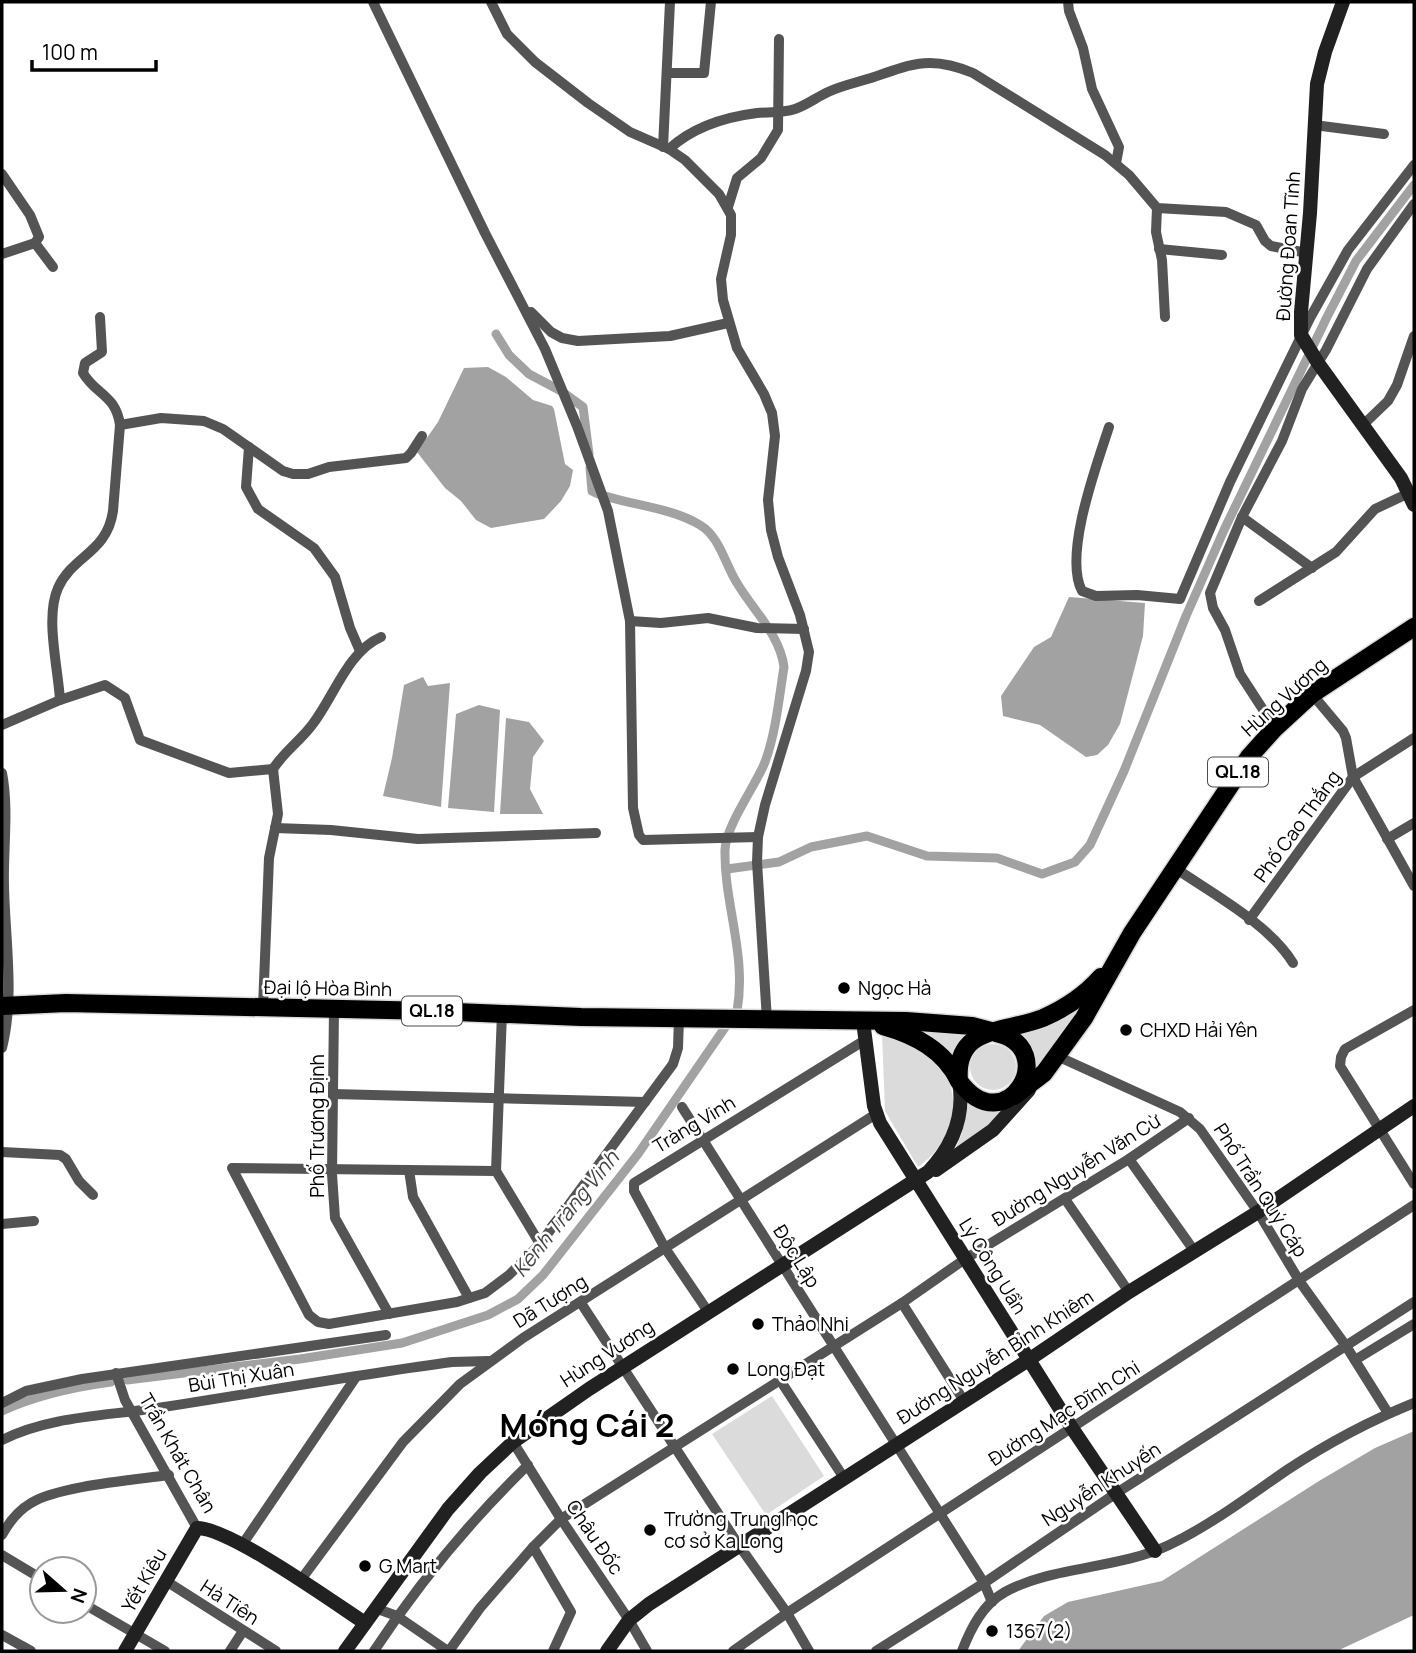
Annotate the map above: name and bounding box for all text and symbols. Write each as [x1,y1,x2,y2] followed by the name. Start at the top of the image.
[32,28,156,72] scale bar
[42,38,98,66] text: 100 m
[1270,170,1306,322] street label: Đường Đoan Tĩnh
[1236,652,1332,742] street label: Hùng Vương
[1208,758,1268,786] road number: QL.18
[1247,765,1347,887] street label: Phố Cao Thắng
[264,974,392,1002] street label: Đại lộ Hòa Bình
[858,975,931,1001] place label: Ngọc Hà
[836,980,852,996] marker: Ngọc Hà
[402,996,462,1026] road number: QL.18
[1140,1017,1258,1043] place label: CHXD Hải Yên
[1118,1022,1134,1038] marker: CHXD Hải Yên
[304,1054,330,1198] street label: Phố Trương Định
[648,1089,740,1159] street label: Tràng Vinh
[987,1107,1166,1232] street label: Đường Nguyễn Văn Cừ
[1208,1118,1314,1262] street label: Phố Trần Quý Cáp
[506,1143,626,1282] water label: Kênh Tràng Vinh
[953,1213,1033,1319] street label: Lý Công Uẩn
[768,1220,826,1292] street label: Độc Lập
[508,1268,592,1334] street label: Dã Tượng
[892,1284,1098,1430] street label: Đường Nguyễn Bỉnh Khiêm
[772,1311,849,1337] place label: Thảo Nhi
[555,1313,659,1393] street label: Hùng Vương
[750,1316,766,1332] marker: Thảo Nhi
[983,1354,1145,1472] street label: Đường Mạc Đĩnh Chi
[186,1356,296,1398] street label: Bùi Thị Xuân
[747,1356,825,1382] place label: Long Đạt
[725,1361,741,1377] marker: Long Đạt
[133,1389,223,1517] street label: Trần Khát Chân
[499,1402,675,1447] district label: Móng Cái 2
[1037,1436,1165,1532] street label: Nguyễn Khuyến
[560,1495,630,1579] street label: Châu Đốc
[664,1506,818,1554] place label: Trường Trung học cơ sở Ka Long
[642,1522,658,1538] marker: Trường Trung học cơ sở Ka Long
[115,1543,173,1617] street label: Yết Kiêu
[379,1553,437,1579] place label: G Mart
[28,1555,98,1625] north arrow
[357,1558,373,1574] marker: G Mart
[196,1573,264,1631] street label: Hà Tiên
[64,1585,94,1607] text: N
[1006,1618,1072,1644] place label: 1367(2)
[984,1623,1000,1639] marker: 1367(2)

